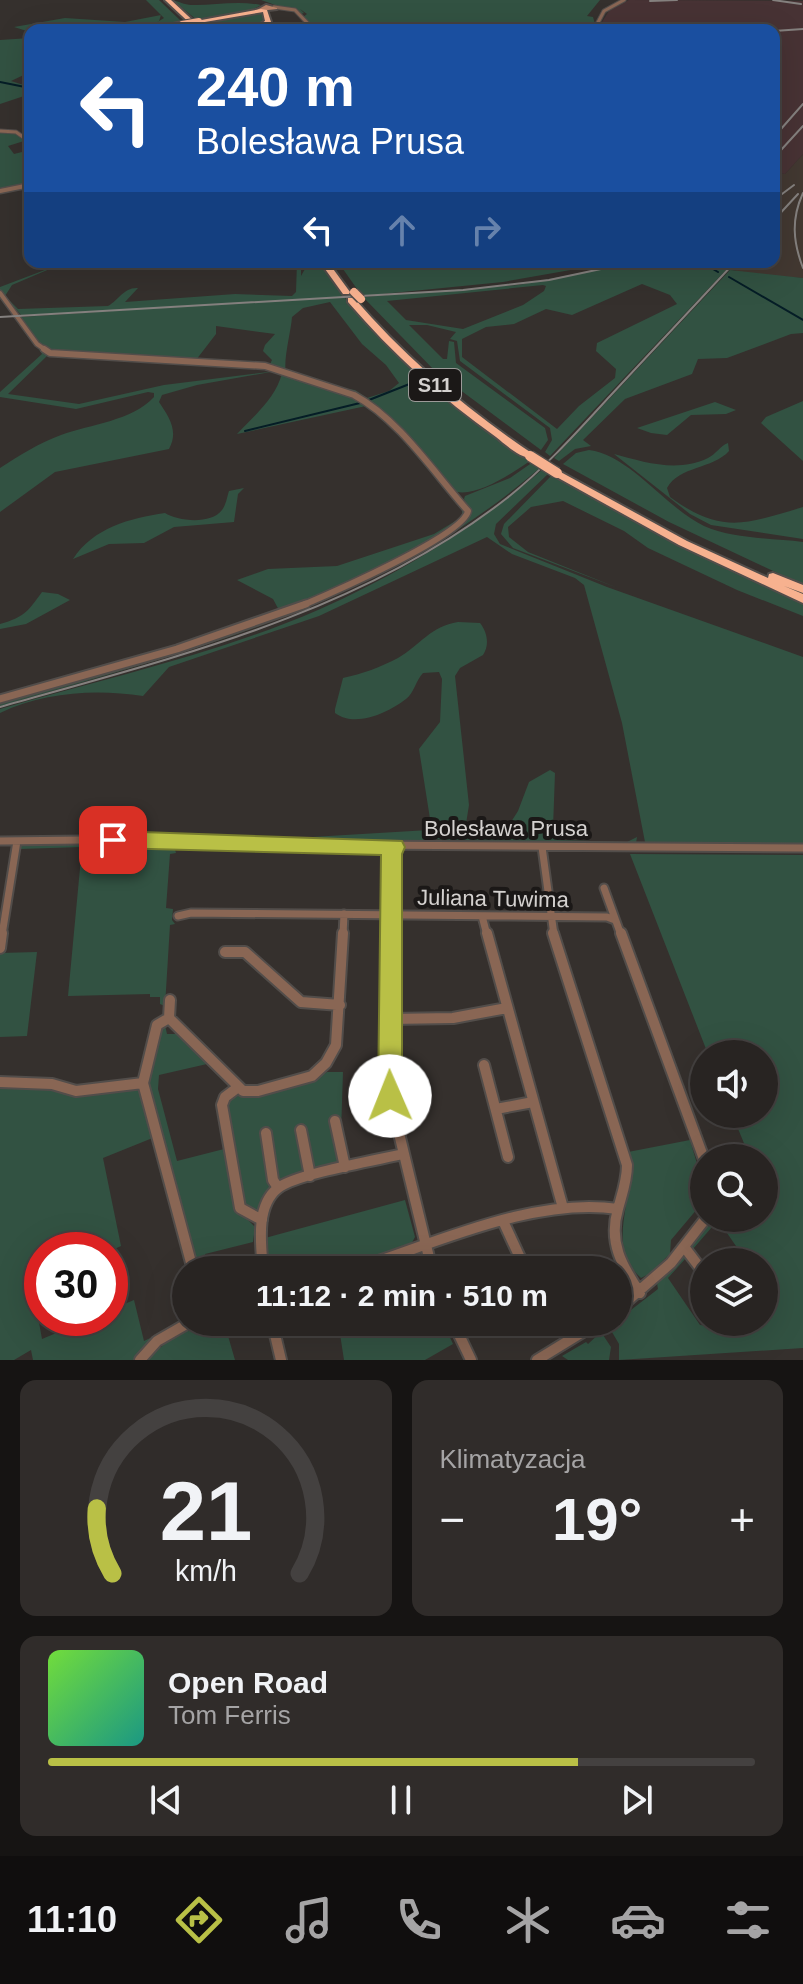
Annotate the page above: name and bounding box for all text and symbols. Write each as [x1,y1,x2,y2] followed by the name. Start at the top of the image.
[196,55,355,118] text: 240 m
[64,56,168,160] icon: left
[196,121,464,162] text: Bolesława Prusa
[296,208,340,252] icon: left
[380,208,424,252] icon: ahead
[464,208,508,252] icon: right
[409,369,461,401] road number: S11
[79,806,147,874] pin
[424,816,589,841] street label: Bolesława Prusa
[91,818,135,862] icon: arrive
[417,885,570,912] street label: Juliana Tuwima
[690,1040,778,1336] map controls
[690,1040,778,1128] button: sound
[348,1054,432,1138] position arrow
[690,1144,778,1232] button: search
[24,1232,128,1336] speed limit sign: 30
[690,1248,778,1336] button: layers
[256,1279,548,1312] text: 11:12 · 2 min · 510 m
[440,1444,585,1474] text: Klimatyzacja
[159,1465,252,1558] text: 21
[552,1486,643,1553] text: 19°
[440,1495,465,1544] text: −
[729,1495,755,1544] text: +
[175,1555,237,1587] text: km/h
[168,1666,328,1699] text: Open Road
[168,1700,291,1730] text: Tom Ferris
[144,1778,188,1822] icon: previous
[379,1778,423,1822] icon: pause
[615,1778,659,1822] icon: next
[171,1892,227,1948] icon: directions
[281,1892,337,1948] icon: music
[391,1892,447,1948] icon: phone
[500,1892,556,1948] icon: climate
[610,1892,666,1948] icon: car
[720,1892,776,1948] icon: filters
[27,1899,117,1940] text: 11:10

